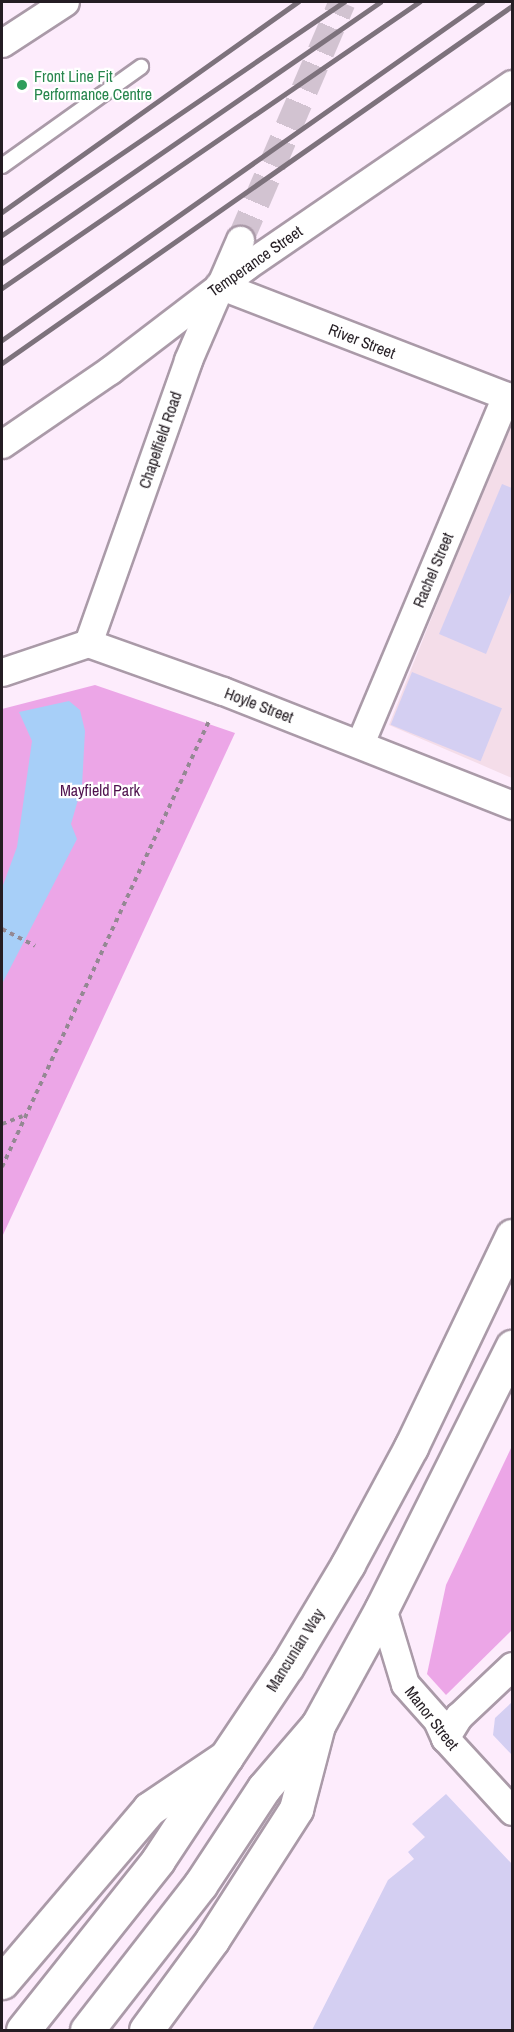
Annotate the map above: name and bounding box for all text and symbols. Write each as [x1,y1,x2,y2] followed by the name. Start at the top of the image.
[34,66,152,104] place label: Front Line Fit Performance Centre
[15,78,29,92] marker: Front Line Fit Performance Centre
[204,221,306,301] street label: Temperance Street
[326,319,398,363] street label: River Street
[134,389,186,491] street label: Chapelfield Road
[409,530,457,610] street label: Rachel Street
[222,683,296,727] street label: Hoyle Street
[60,780,140,800] park label: Mayfield Park
[262,1605,328,1695] street label: Mancunian Way
[401,1682,463,1754] street label: Manor Street

